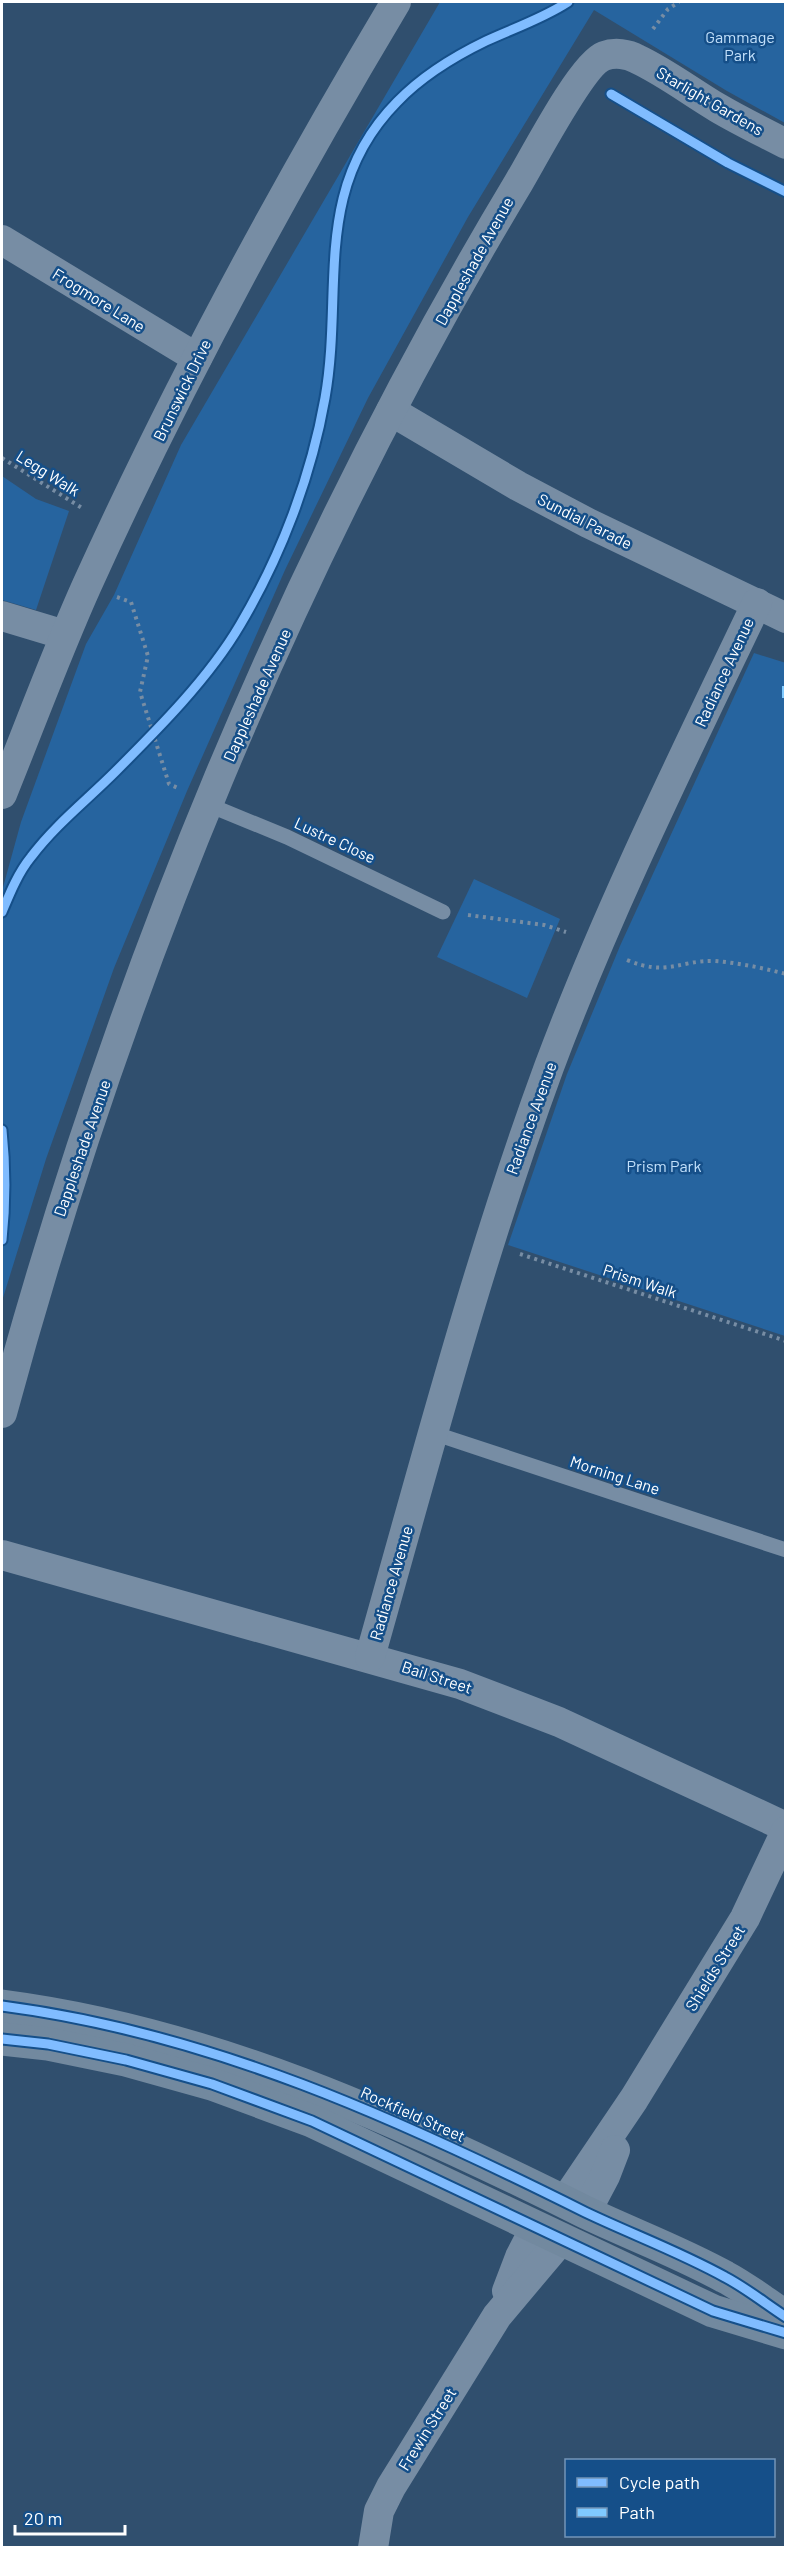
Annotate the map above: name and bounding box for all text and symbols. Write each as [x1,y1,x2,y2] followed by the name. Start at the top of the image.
[705,27,775,64] park label: Gammage Park
[653,62,767,139] street label: Starlight Gardens
[430,193,517,328] street label: Dappleshade Avenue
[49,264,149,336] street label: Frogmore Lane
[149,336,214,444] street label: Brunswick Drive
[13,446,83,499] street label: Legg Walk
[535,489,635,552] street label: Sundial Parade
[690,614,757,729] street label: Radiance Avenue
[219,625,294,764] street label: Dappleshade Avenue
[292,813,379,867] street label: Lustre Close
[501,1059,560,1177] street label: Radiance Avenue
[49,1077,114,1219] street label: Dappleshade Avenue
[627,1156,701,1175] park label: Prism Park
[601,1260,680,1301] street label: Prism Walk
[568,1451,663,1498] street label: Morning Lane
[365,1523,416,1642] street label: Radiance Avenue
[400,1656,475,1697] street label: Bail Street
[681,1921,748,2014] street label: Shields Street
[358,2082,468,2145] street label: Rockfield Street
[394,2384,460,2474] street label: Frewin Street
[565,2459,775,2537] legend
[619,2471,700,2493] text: Cycle path
[15,2498,124,2536] scale bar
[619,2501,655,2523] text: Path
[24,2507,62,2529] text: 20 m

